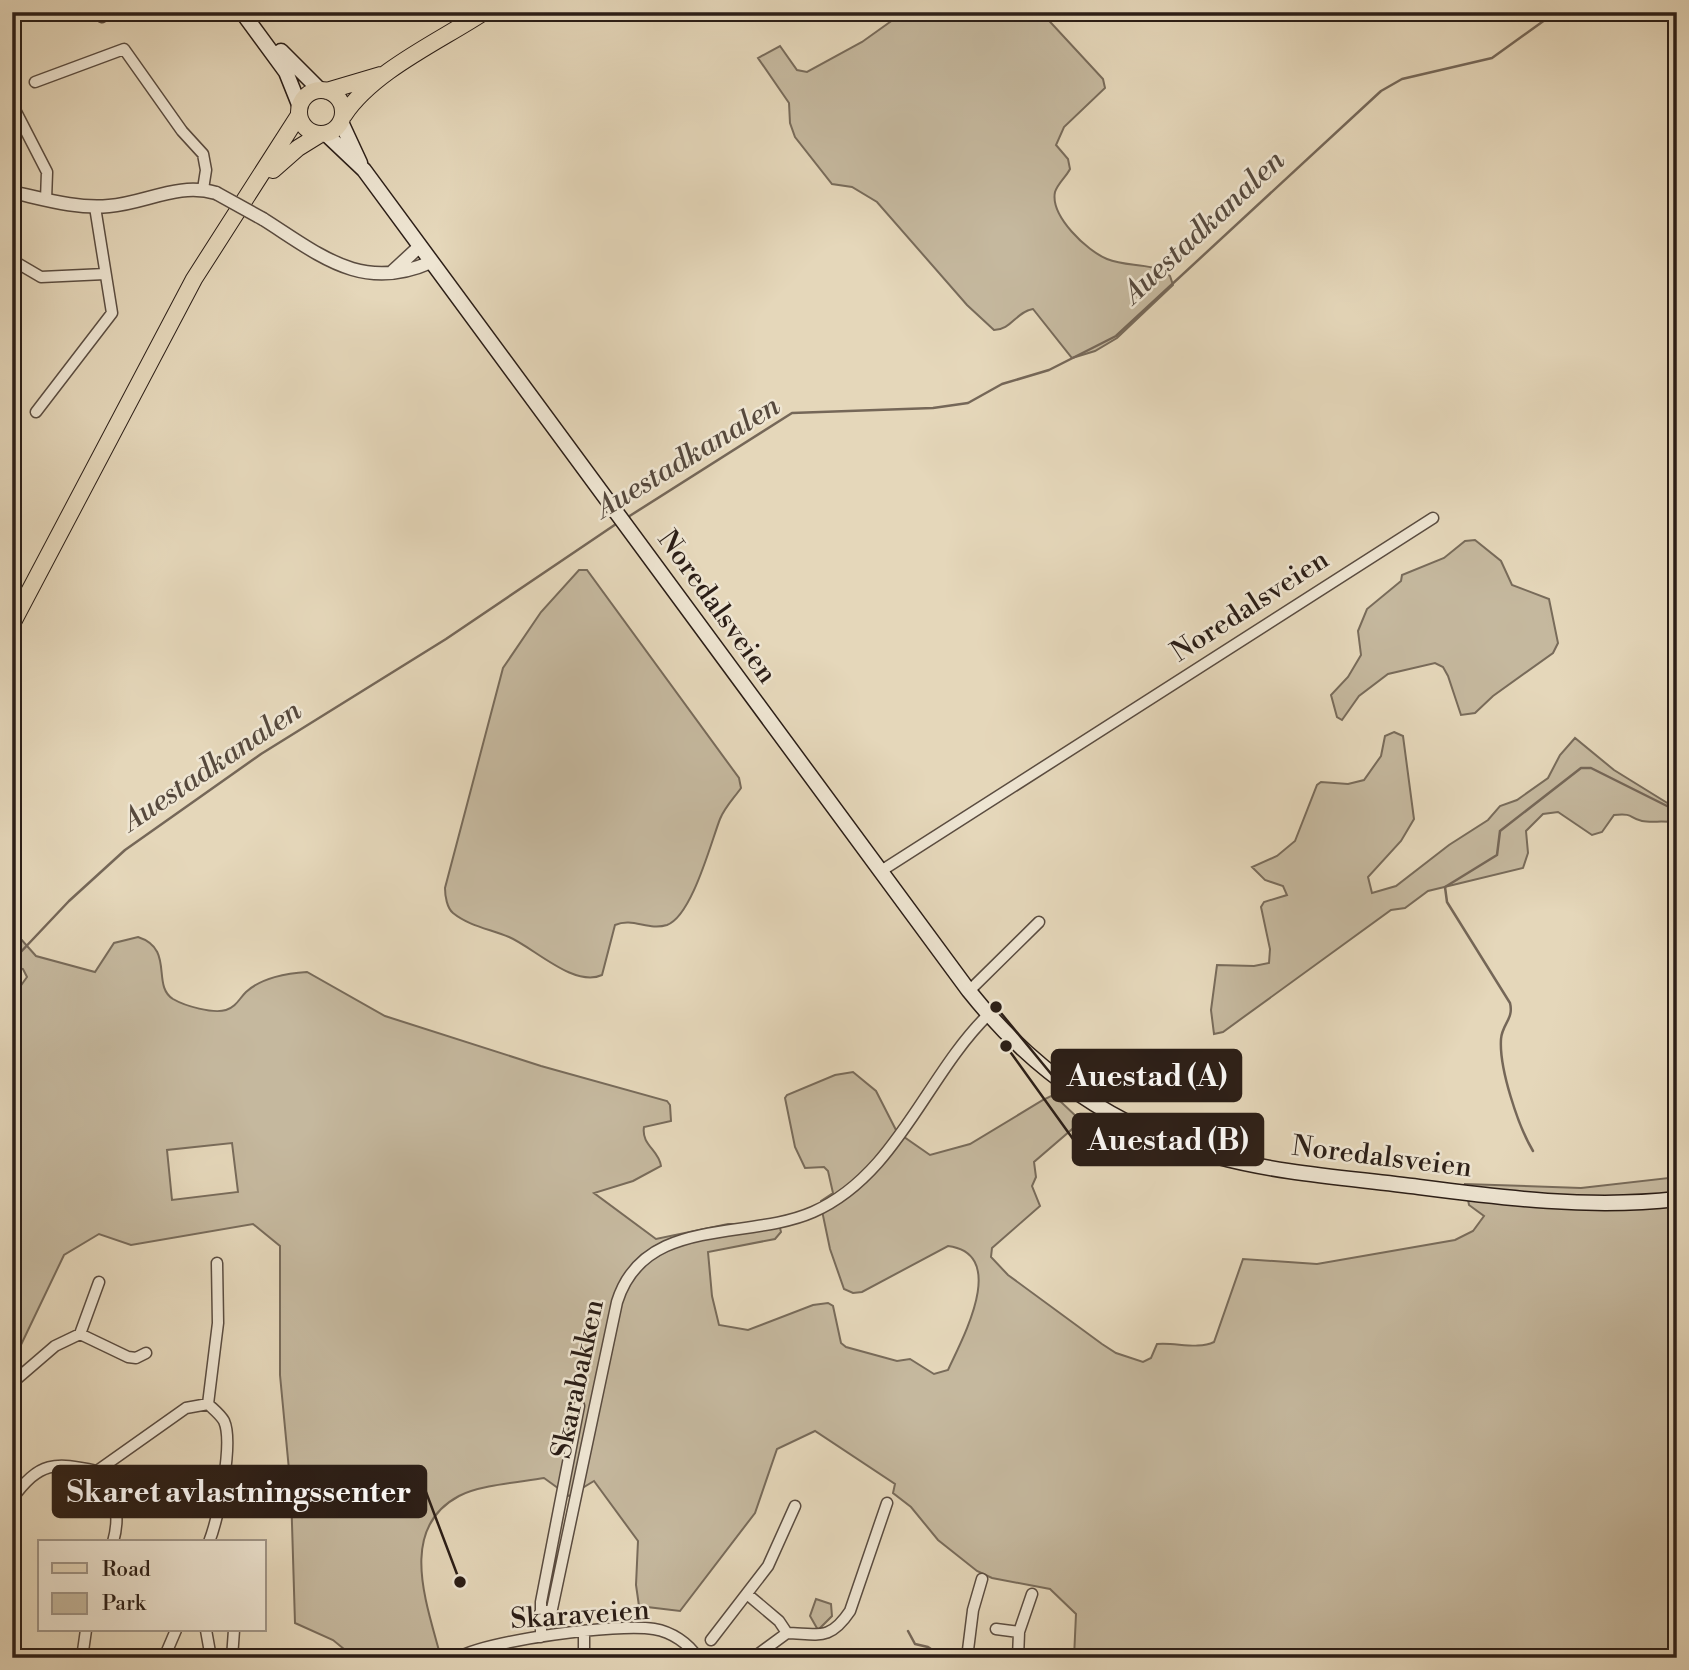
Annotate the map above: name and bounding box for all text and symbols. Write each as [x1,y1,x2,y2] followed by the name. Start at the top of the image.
[1113,142,1293,314] water label: Auestadkanalen
[586,387,787,529] water label: Auestadkanalen
[650,523,785,691] street label: Noredalsveien
[1165,542,1336,670] street label: Noredalsveien
[112,692,309,842] water label: Auestadkanalen
[1052,1050,1241,1101] callout: Auestad (A)
[1066,1058,1227,1096] text: Auestad (A)
[1073,1114,1263,1165] callout: Auestad (B)
[1086,1122,1249,1160] text: Auestad (B)
[1290,1129,1474,1185] street label: Noredalsveien
[544,1296,612,1462] street label: Skarabakken
[53,1466,426,1517] callout: Skaret avlastningssenter
[66,1474,412,1512] text: Skaret avlastningssenter
[38,1540,266,1632] legend
[102,1557,151,1583] text: Road
[102,1591,147,1617] text: Park
[509,1593,651,1637] street label: Skaraveien

